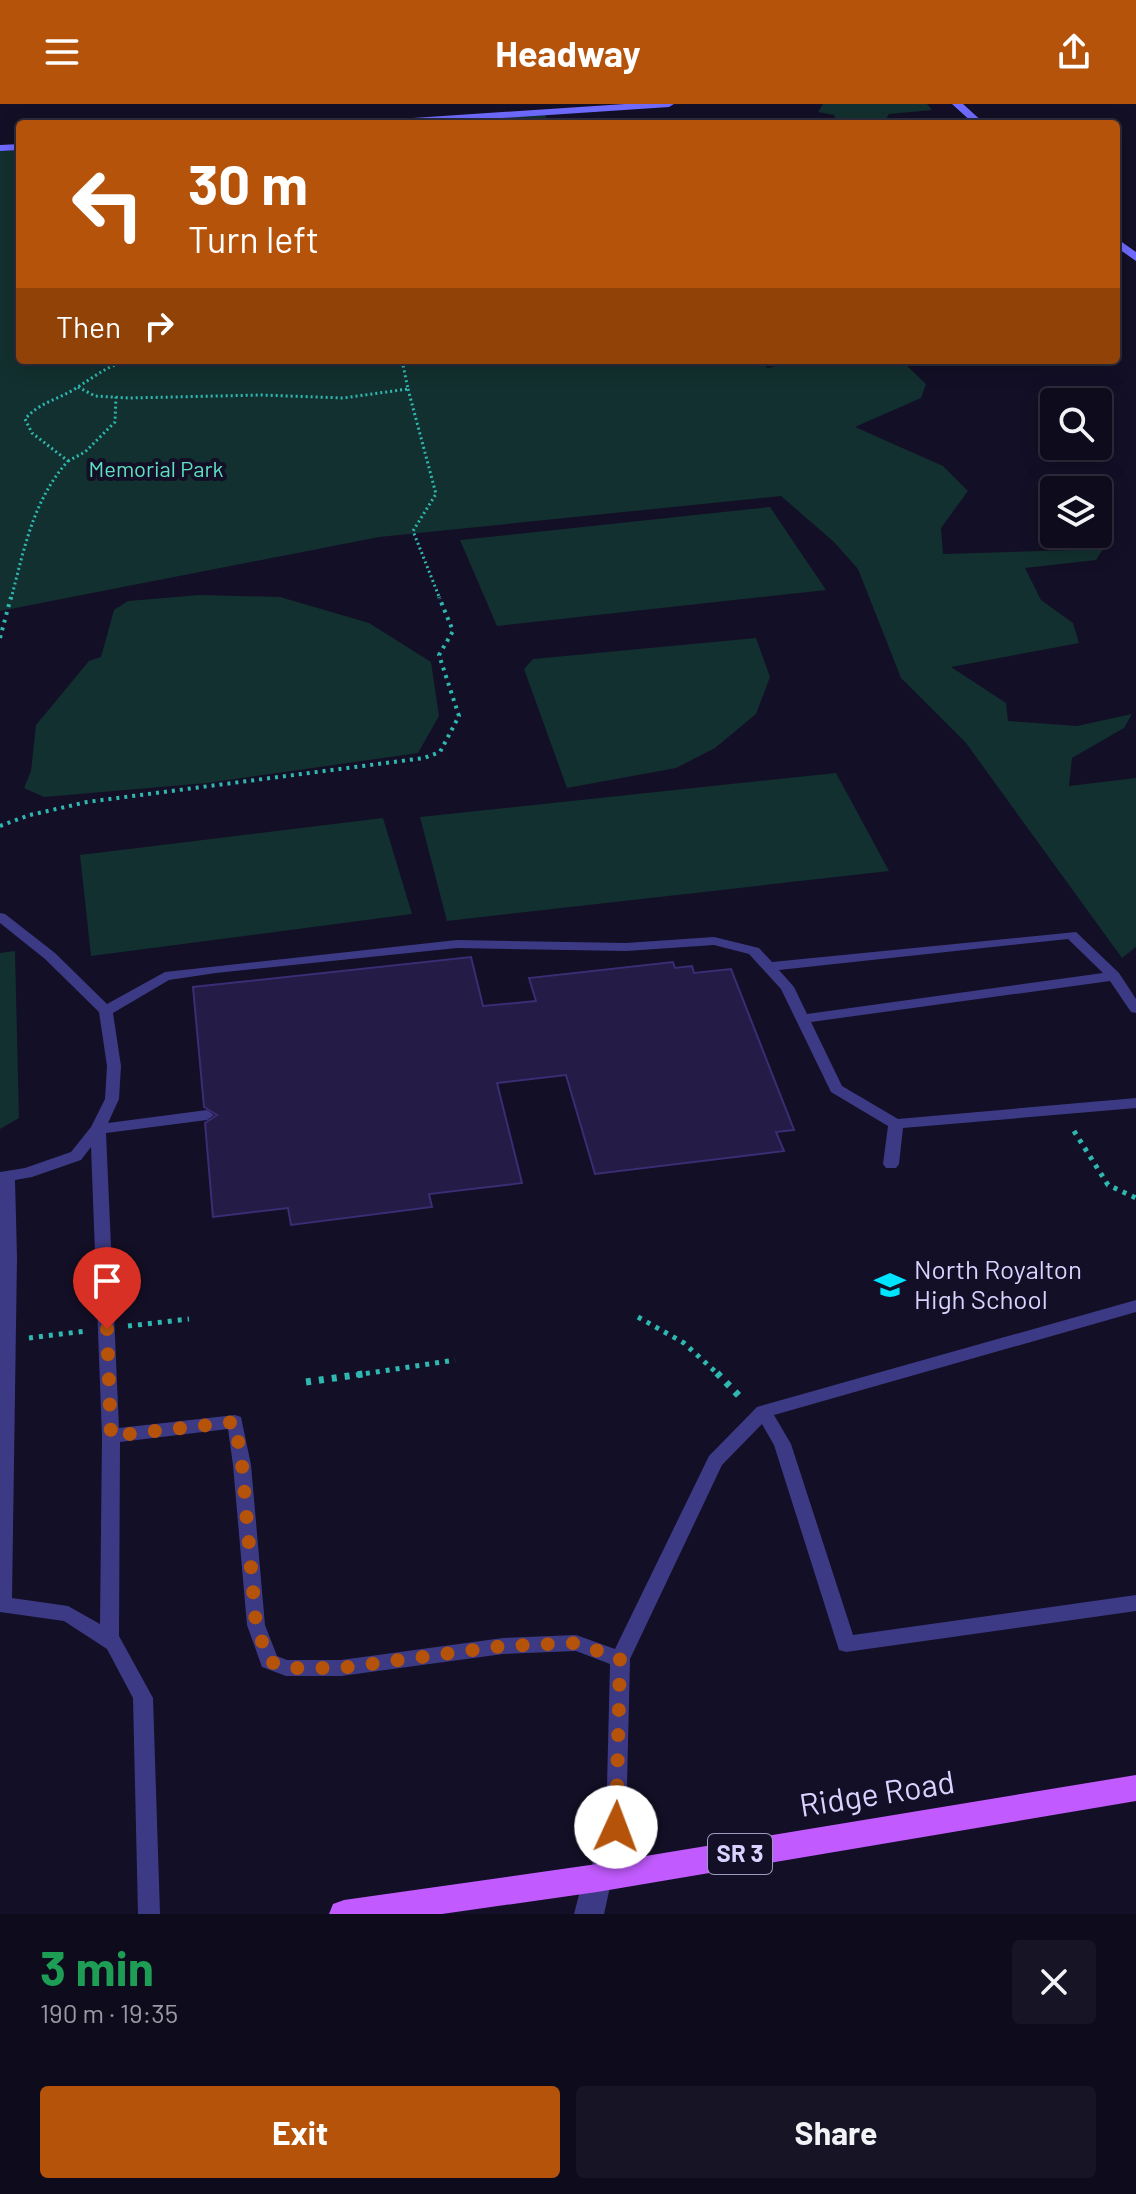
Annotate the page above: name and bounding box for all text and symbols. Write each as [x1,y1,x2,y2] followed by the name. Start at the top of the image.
[40,30,84,74] icon: menu
[1052,30,1096,74] icon: share
[495,31,641,74] text: Headway
[188,149,308,216] text: 30 m
[56,152,160,256] icon: left
[188,217,319,260] text: Turn left
[137,304,181,348] icon: right
[56,308,121,344] text: Then
[1040,388,1112,548] map controls
[1040,388,1112,460] button: search
[88,455,224,481] park label: Memorial Park
[1040,476,1112,548] button: layers
[73,1247,141,1329] pin
[914,1253,1082,1314] place label: North Royalton High School
[85,1259,129,1303] icon: arrive
[873,1268,907,1302] school or university icon: North Royalton High School
[796,1761,957,1823] street label: Ridge Road
[574,1785,658,1869] position arrow
[708,1834,772,1874] road number: SR 3
[40,1938,154,1996] text: 3 min
[1012,1940,1096,2024] button: close
[40,1997,178,2028] text: 190 m · 19:35
[40,2086,560,2178] button: Exit
[576,2086,1096,2178] button: Share

